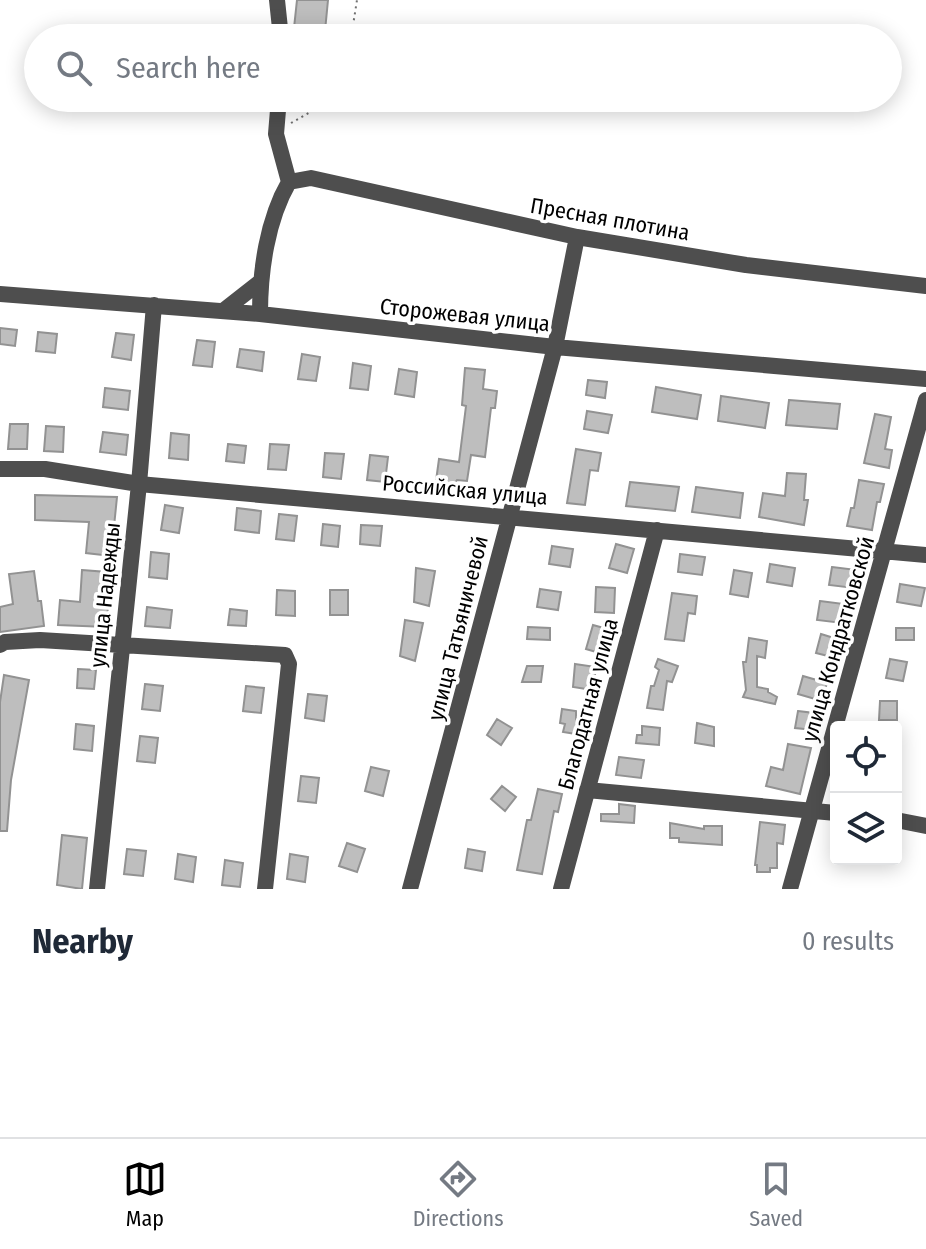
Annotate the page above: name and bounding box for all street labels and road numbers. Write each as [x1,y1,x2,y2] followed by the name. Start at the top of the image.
[528,192,692,246] street label: Пресная плотина
[379,293,551,337] street label: Сторожевая улица
[381,469,549,511] street label: Российская улица
[84,521,126,669] street label: улица Надежды
[422,533,494,723] street label: улица Татьяничевой
[796,533,880,745] street label: улица Кондратковской
[552,615,624,793] street label: Благодатная улица

